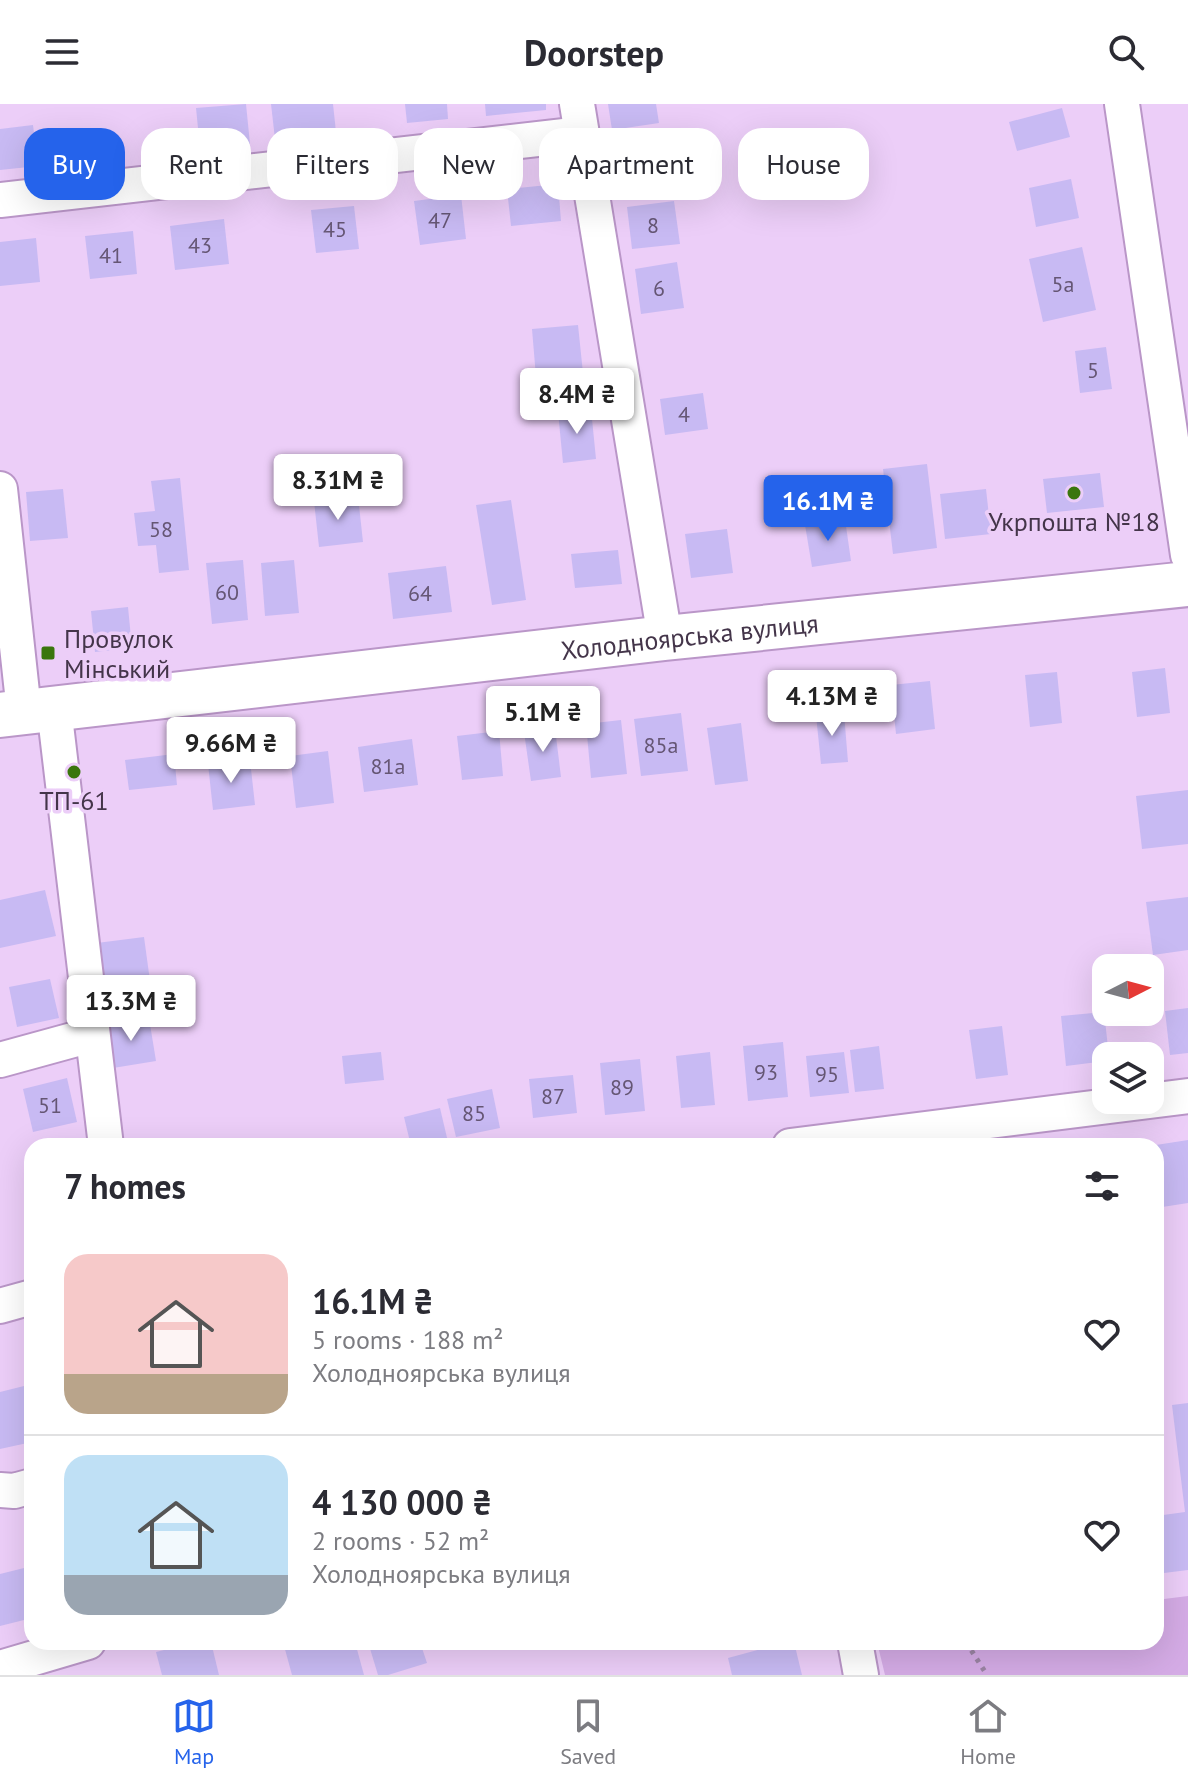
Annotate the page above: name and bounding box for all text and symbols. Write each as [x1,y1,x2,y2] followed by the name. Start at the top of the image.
[524,29,664,76] text: Doorstep
[40,30,84,74] icon: menu
[1104,30,1148,74] icon: search
[24,128,125,200] chip: Buy
[141,128,251,200] chip: Rent
[267,128,398,200] chip: Filters
[414,128,523,200] chip: New
[539,128,722,200] chip: Apartment
[738,128,869,200] chip: House
[428,206,452,234] house number: 47
[647,211,659,239] house number: 8
[323,215,347,243] house number: 45
[188,231,212,259] house number: 43
[99,241,123,269] house number: 41
[1052,270,1074,298] house number: 5а
[653,274,665,302] house number: 6
[1087,356,1099,384] house number: 5
[512,368,642,436] pin: 8.4M ₴
[538,377,616,410] text: 8.4M ₴
[678,400,690,428] house number: 4
[264,454,412,522] pin: 8.31M ₴
[292,463,384,496] text: 8.31M ₴
[754,475,902,543] pin: 16.1M ₴
[782,484,874,517] text: 16.1M ₴
[1065,484,1083,502] marker: Укрпошта №18
[988,505,1160,538] place label: Укрпошта №18
[149,515,173,543] house number: 58
[215,578,239,606] house number: 60
[408,579,432,607] house number: 64
[559,606,820,666] street label: Холодноярська вулиця
[64,622,174,685] place label: Провулок Мінський
[39,644,57,662] marker: Провулок Мінський
[758,670,906,738] pin: 4.13M ₴
[786,679,878,712] text: 4.13M ₴
[478,686,608,754] pin: 5.1M ₴
[504,695,582,728] text: 5.1M ₴
[157,717,305,785] pin: 9.66M ₴
[185,726,277,759] text: 9.66M ₴
[644,731,678,759] house number: 85а
[371,752,405,780] house number: 81а
[65,763,83,781] marker: ТП-61
[39,784,109,817] place label: ТП-61
[1092,954,1164,1026] north arrow
[1092,954,1164,1114] map controls
[57,975,205,1043] pin: 13.3M ₴
[85,984,177,1017] text: 13.3M ₴
[1092,1042,1164,1114] button: layers
[754,1058,778,1086] house number: 93
[815,1060,839,1088] house number: 95
[610,1073,634,1101] house number: 89
[541,1082,565,1110] house number: 87
[38,1091,62,1119] house number: 51
[462,1099,486,1127] house number: 85
[64,1164,186,1208] text: 7 homes
[1080,1164,1124,1208] icon: filters
[312,1279,433,1323] text: 16.1M ₴
[128,1286,224,1382] icon: home
[1080,1312,1124,1356] icon: heart
[312,1323,504,1356] text: 5 rooms · 188 m²
[312,1356,571,1389] text: Холодноярська вулиця
[312,1480,492,1524] text: 4 130 000 ₴
[128,1487,224,1583] icon: home
[1080,1513,1124,1557] icon: heart
[312,1524,489,1557] text: 2 rooms · 52 m²
[312,1557,571,1590] text: Холодноярська вулиця
[172,1694,216,1770] tab: Map
[560,1694,616,1770] tab: Saved
[960,1694,1016,1770] tab: Home

